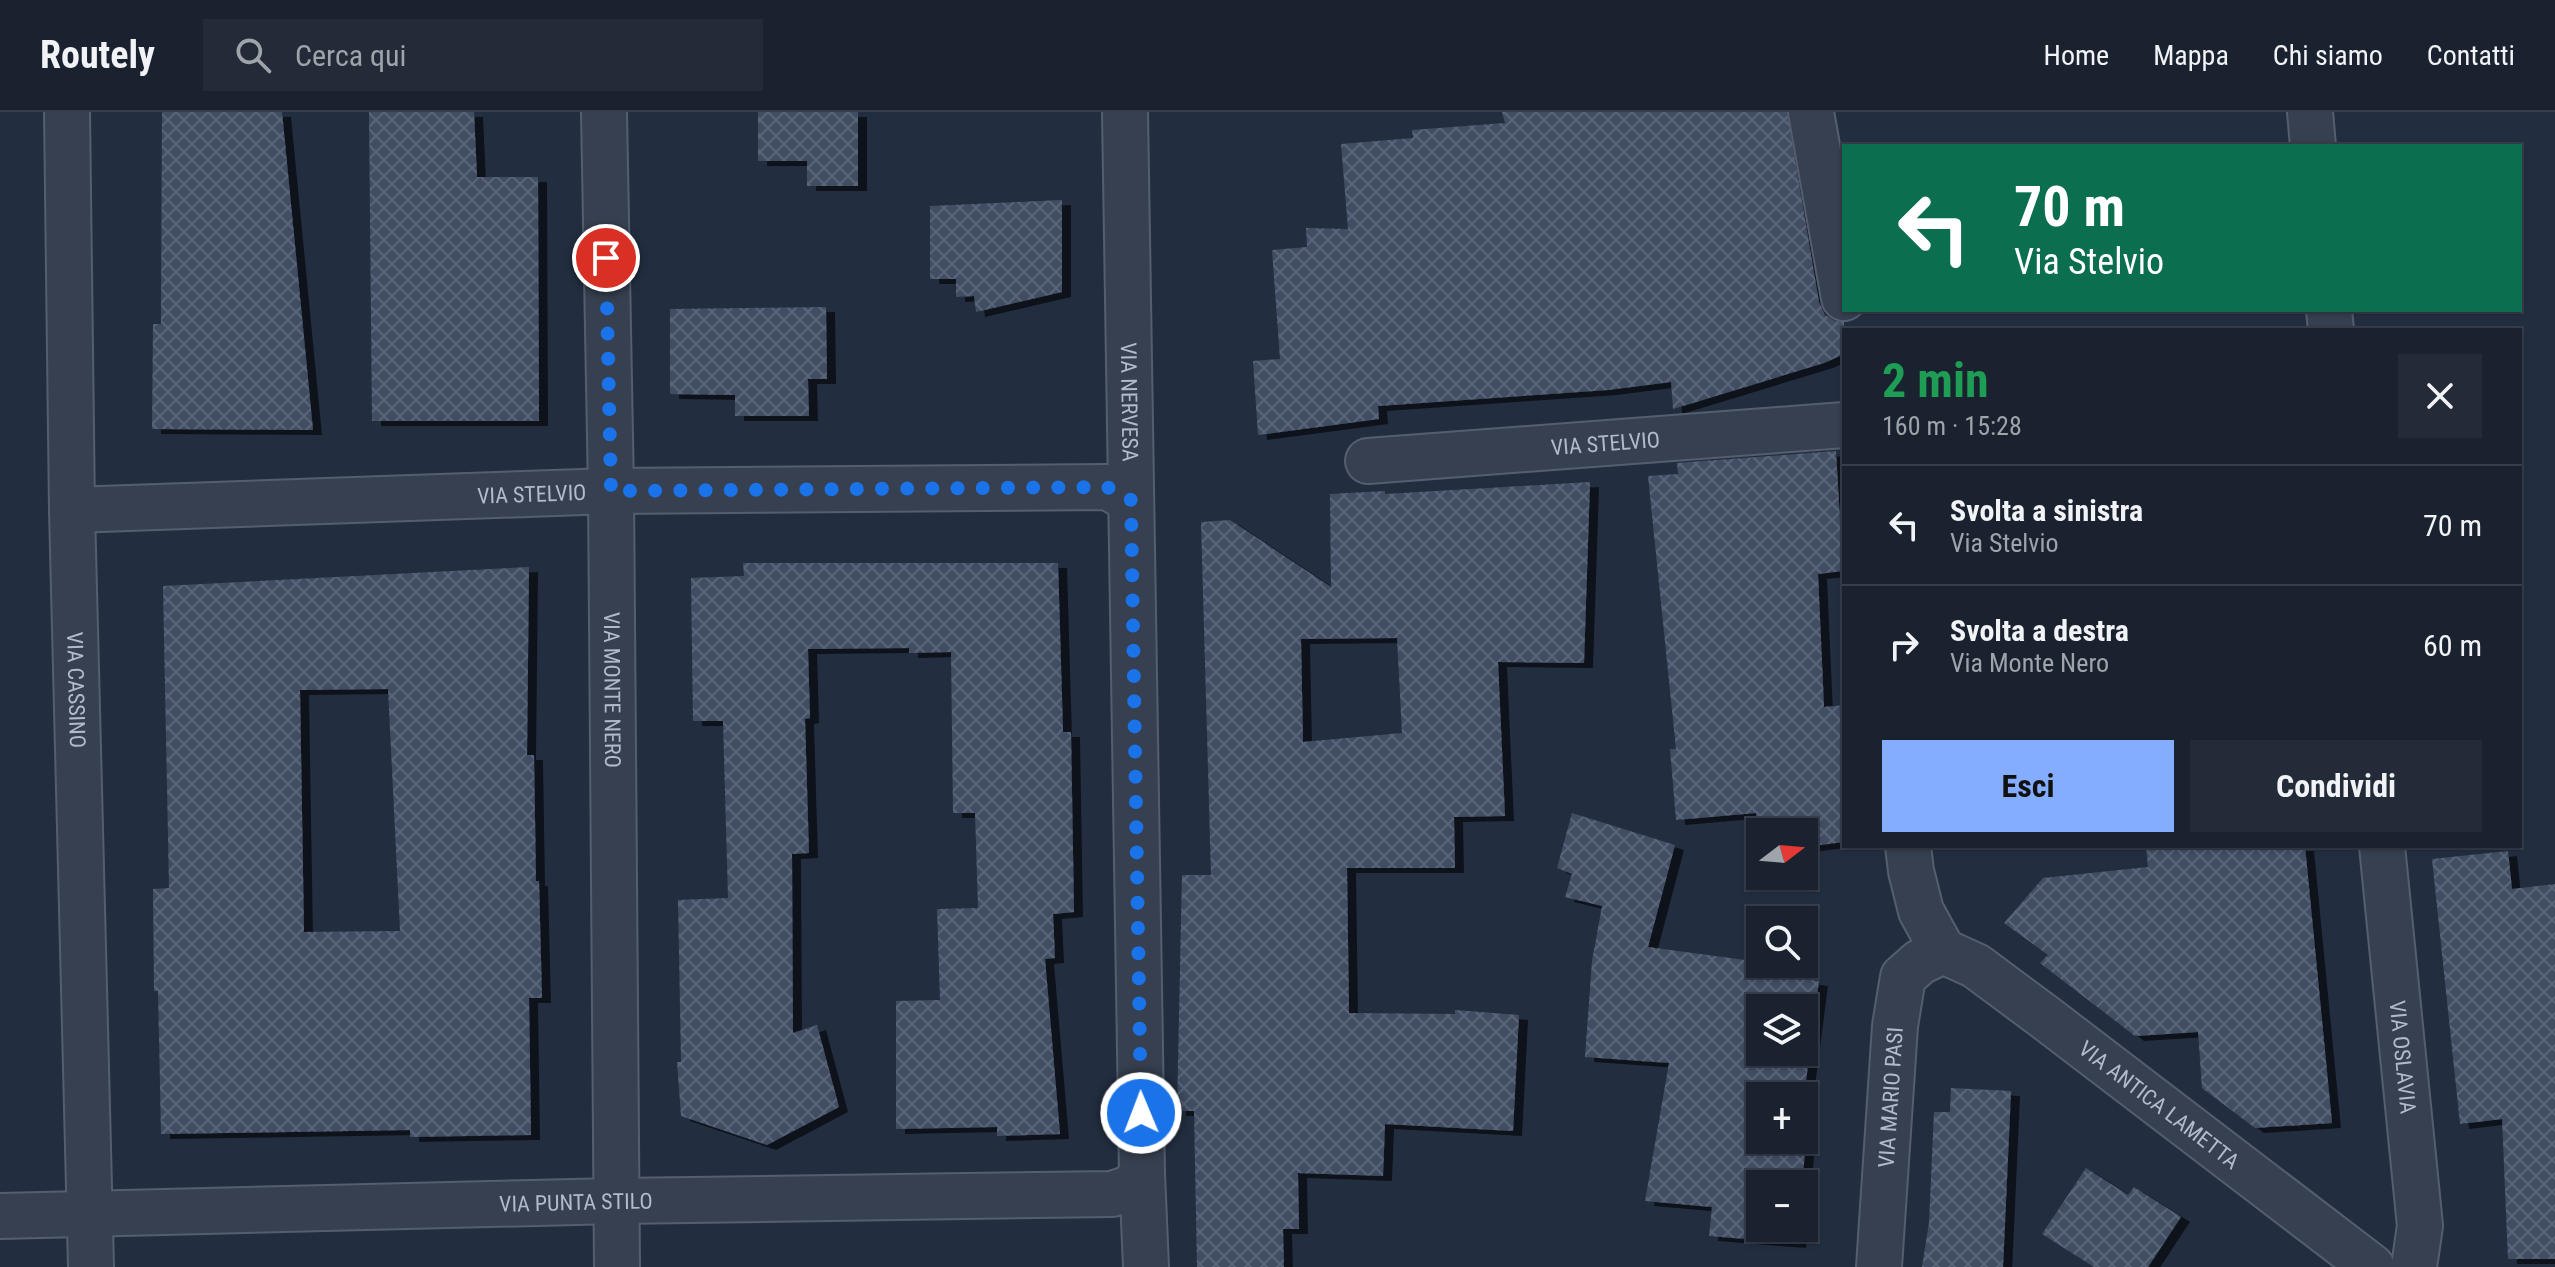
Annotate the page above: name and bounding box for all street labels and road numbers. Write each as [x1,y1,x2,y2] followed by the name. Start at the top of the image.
[1116,342,1143,462] street label: VIA NERVESA
[1550,427,1661,460] street label: VIA STELVIO
[477,480,587,509] street label: VIA STELVIO
[599,612,625,768] street label: VIA MONTE NERO
[62,632,90,748] street label: VIA CASSINO
[2385,999,2421,1115] street label: VIA OSLAVIA
[1874,1026,1908,1169] street label: VIA MARIO PASI
[2074,1036,2244,1174] street label: VIA ANTICA LAMETTA
[499,1188,653,1217] street label: VIA PUNTA STILO

